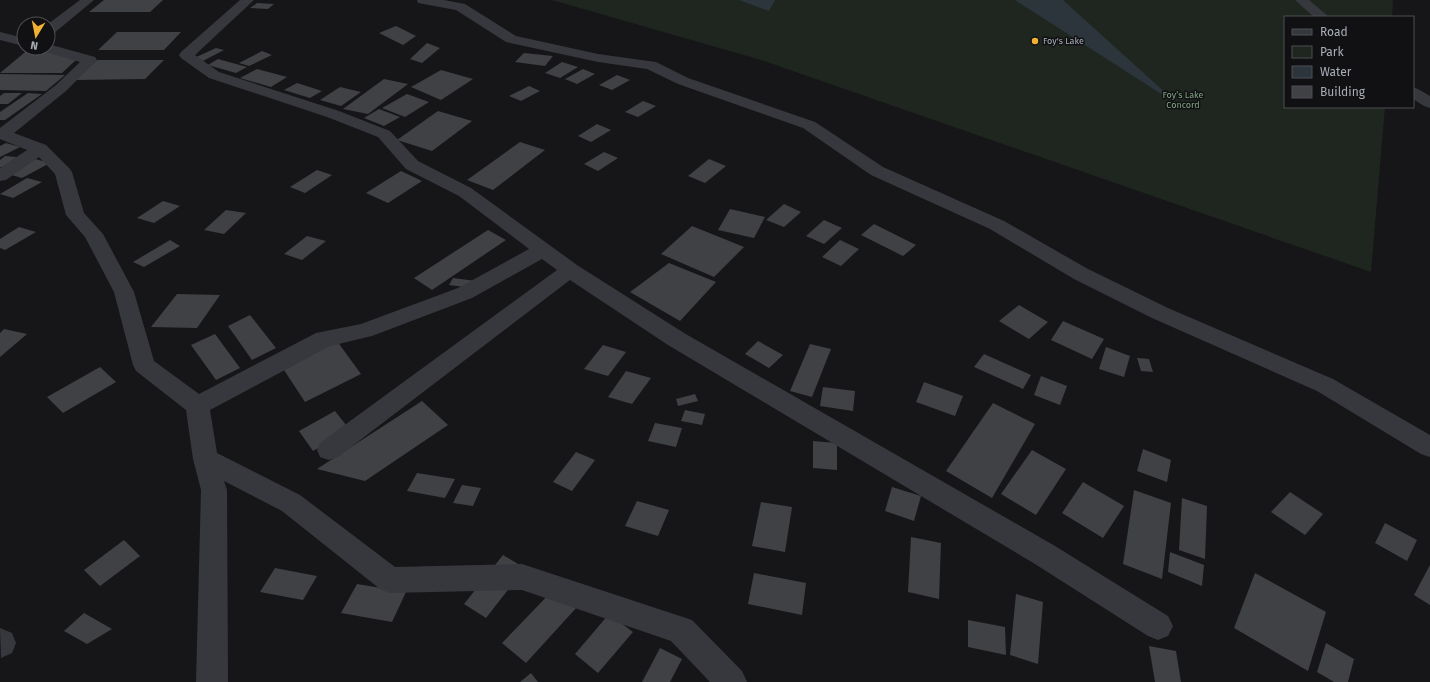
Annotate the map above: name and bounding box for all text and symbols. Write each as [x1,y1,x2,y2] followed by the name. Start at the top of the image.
[16,16,56,56] north arrow
[1284,16,1414,108] legend
[1320,25,1348,39] text: Road
[1030,36,1040,46] marker: Foy's Lake
[1043,36,1084,46] place label: Foy's Lake
[30,38,39,52] text: N
[1320,45,1344,59] text: Park
[1320,65,1352,79] text: Water
[1320,85,1366,99] text: Building
[1162,90,1204,110] park label: Foy’s Lake Concord

